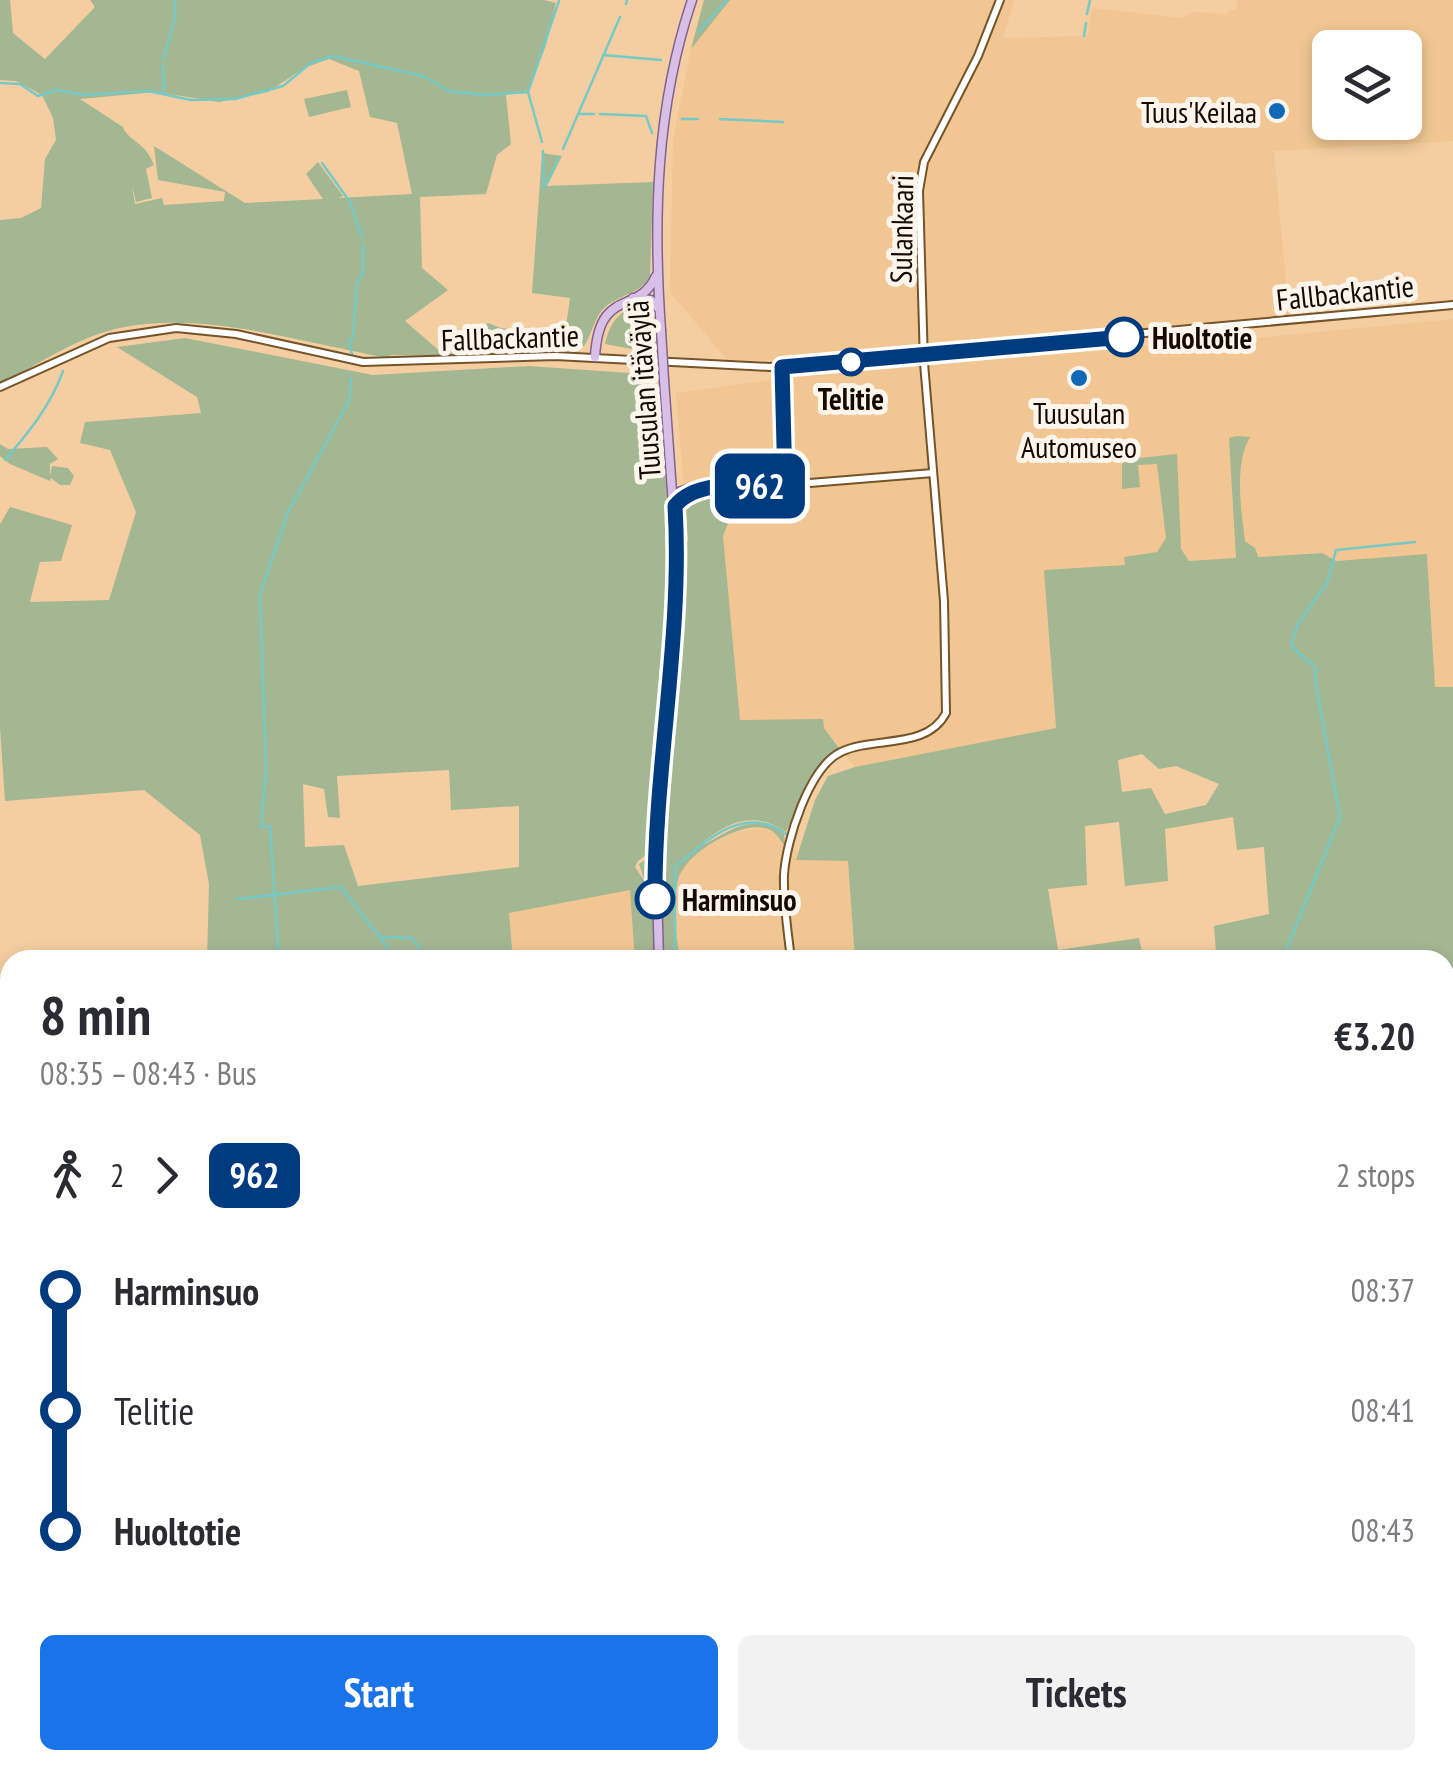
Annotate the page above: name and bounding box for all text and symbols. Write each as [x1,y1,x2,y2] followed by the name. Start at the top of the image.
[1312,30,1422,140] map controls
[1312,30,1422,140] button: layers
[1141,92,1257,131] place label: Tuus'Keilaa
[1266,100,1288,122] marker: Tuus'Keilaa
[881,174,921,284] street label: Sulankaari
[1274,265,1416,319] street label: Fallbackantie
[617,299,669,481] street label: Tuusulan itäväylä
[440,315,580,359] street label: Fallbackantie
[1105,318,1143,356] marker: Huoltotie
[1152,318,1252,357] place label: Huoltotie
[838,349,864,375] marker: Telitie
[1068,367,1090,389] marker: Tuusulan Automuseo
[818,379,884,418] place label: Telitie
[1021,393,1137,466] place label: Tuusulan Automuseo
[702,454,818,518] line badge: 962
[735,463,785,509] text: 962
[636,880,674,918] marker: Harminsuo
[682,880,797,919] place label: Harminsuo
[40,979,151,1050] text: 8 min
[1334,1011,1415,1060] text: €3.20
[40,1052,257,1094] text: 08:35 – 08:43 · Bus
[40,1148,95,1203] icon: walk
[139,1148,194,1203] icon: forward
[229,1152,280,1198] text: 962
[110,1154,124,1196] text: 2
[1336,1154,1415,1196] text: 2 stops
[114,1266,259,1315] text: Harminsuo
[1351,1269,1415,1311] text: 08:37
[114,1386,194,1435] text: Telitie
[1351,1389,1415,1431] text: 08:41
[114,1506,241,1555] text: Huoltotie
[1351,1509,1415,1551] text: 08:43
[40,1635,718,1750] button: Start
[738,1635,1415,1750] button: Tickets

